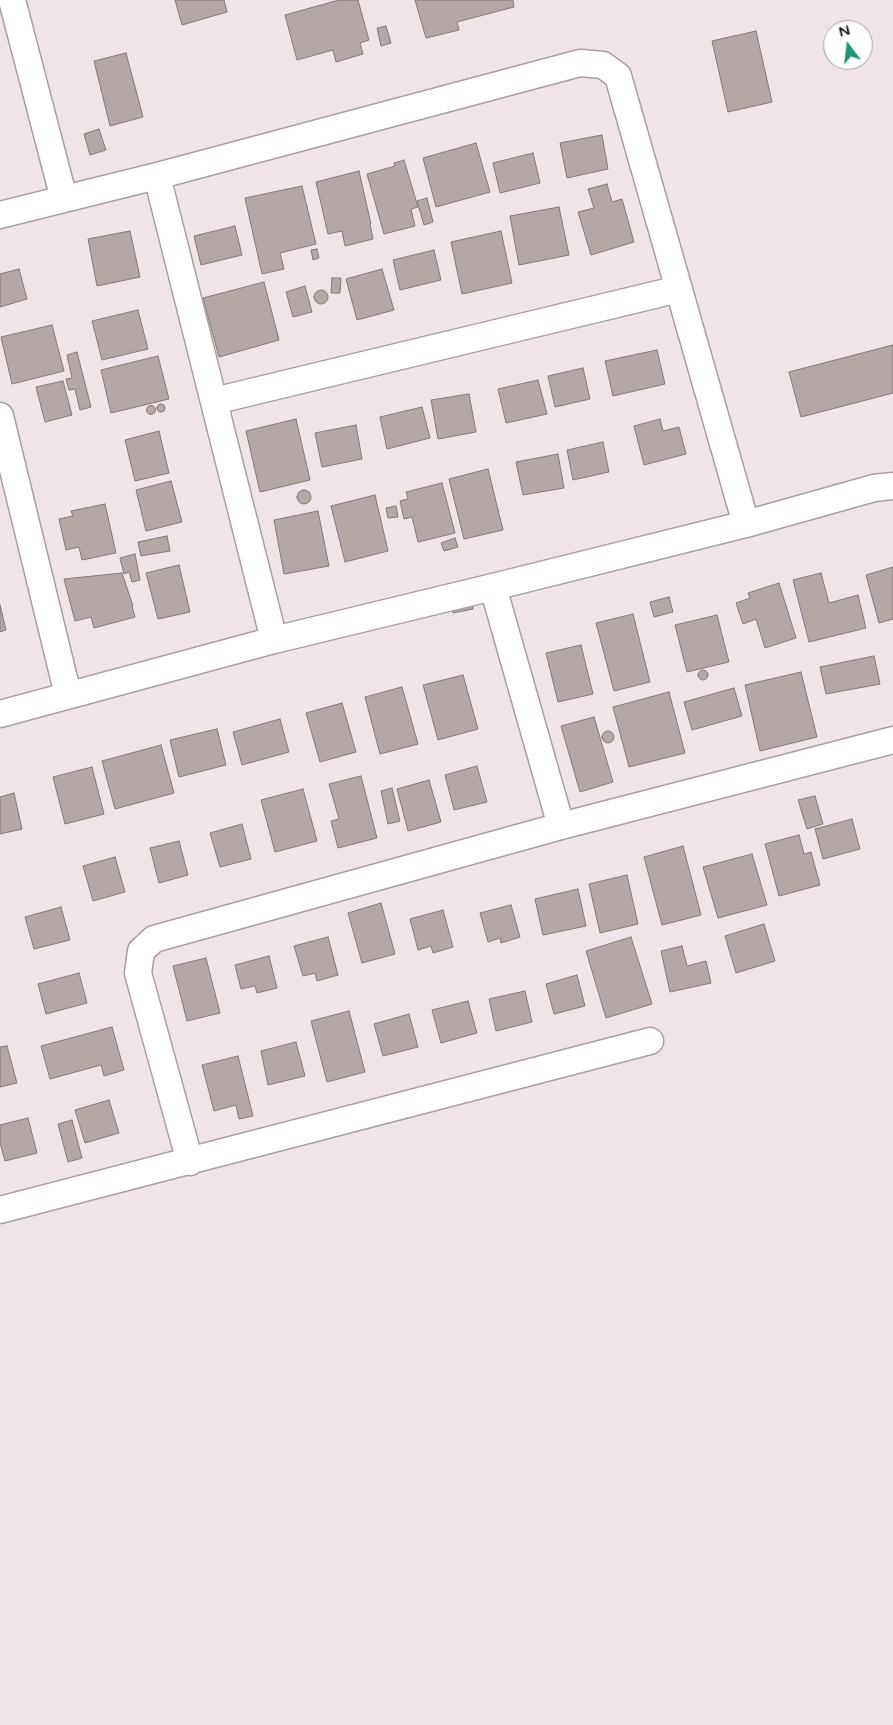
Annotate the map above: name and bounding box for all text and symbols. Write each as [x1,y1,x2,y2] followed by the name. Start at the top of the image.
[823,20,873,70] north arrow
[837,21,852,41] text: N

